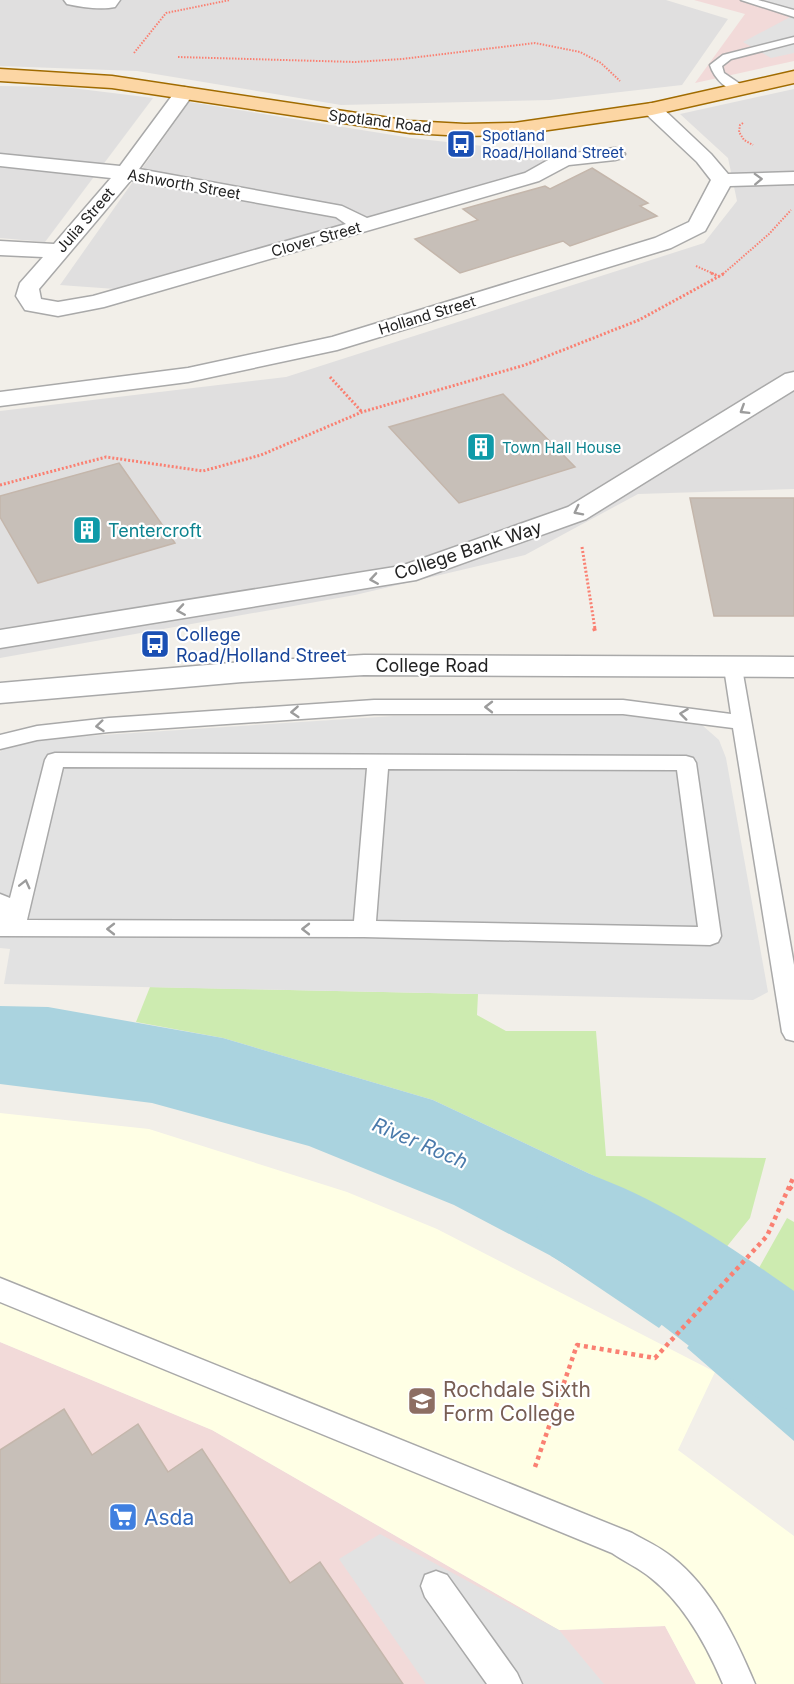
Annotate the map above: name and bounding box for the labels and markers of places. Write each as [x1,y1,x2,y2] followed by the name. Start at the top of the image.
[482,126,624,162] place label: Spotland Road/Holland Street
[445,128,477,160] bus stop icon: Spotland Road/Holland Street
[465,431,497,463] building icon: Town Hall House
[502,438,621,457] place label: Town Hall House
[71,514,103,546] building icon: Tentercroft
[108,520,202,541] place label: Tentercroft
[176,624,347,666] place label: College Road/Holland Street
[139,628,171,660] bus stop icon: College Road/Holland Street
[443,1377,591,1426] place label: Rochdale Sixth Form College
[406,1385,438,1417] school or university icon: Rochdale Sixth Form College
[107,1501,139,1533] supermarket icon: Asda
[144,1505,194,1530] place label: Asda

